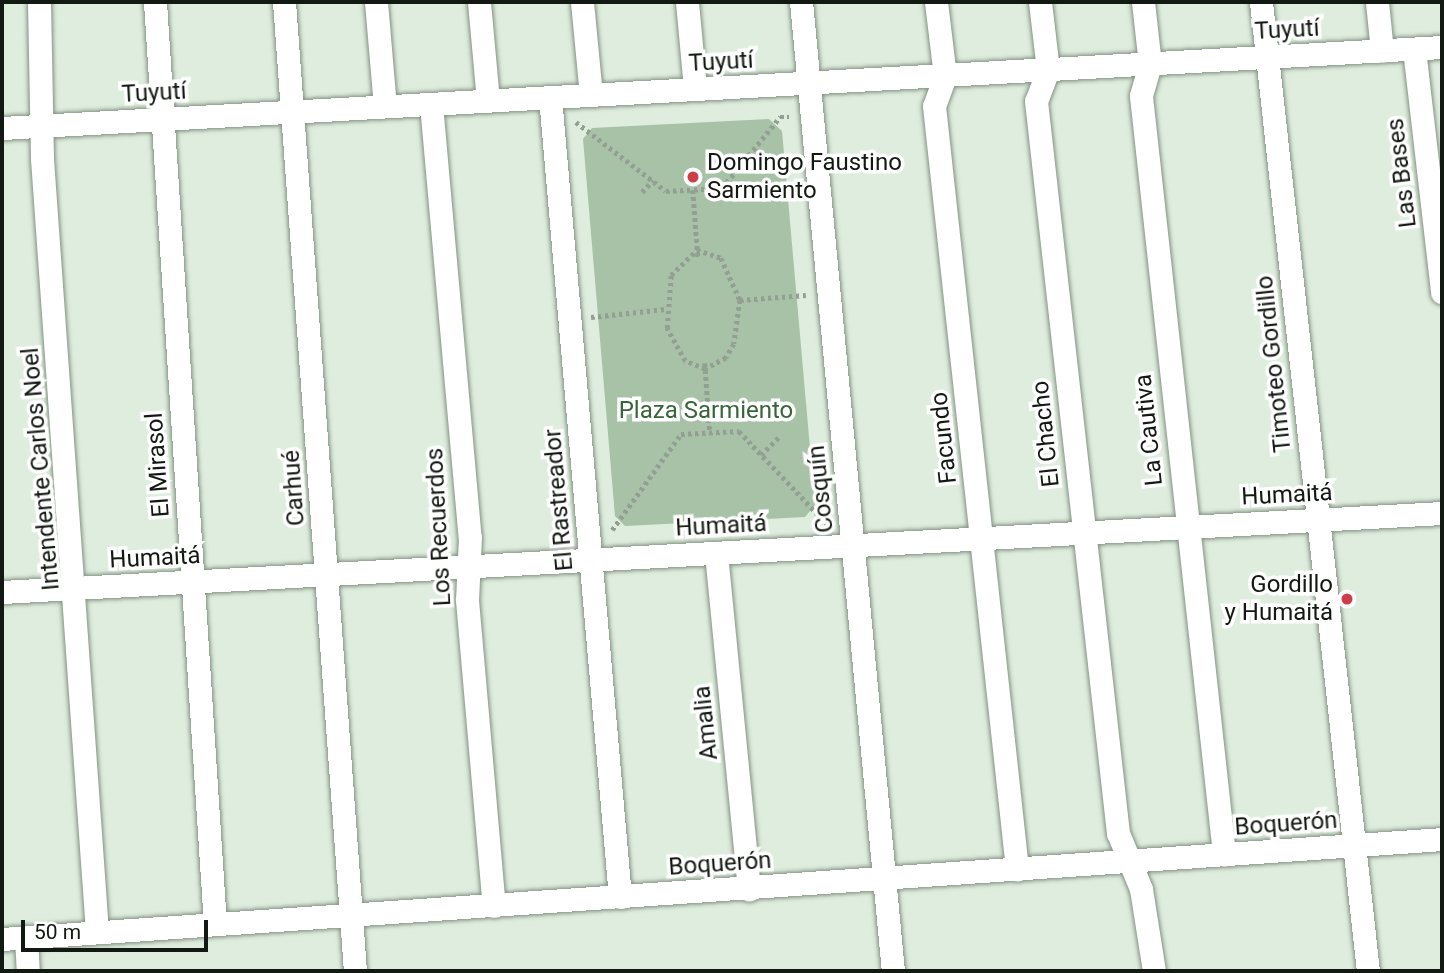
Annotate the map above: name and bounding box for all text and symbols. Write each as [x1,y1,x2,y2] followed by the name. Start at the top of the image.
[1254,14,1320,46] street label: Tuyutí
[688,46,754,78] street label: Tuyutí
[121,77,187,109] street label: Tuyutí
[1381,117,1423,229] street label: Las Bases
[707,149,902,205] place label: Domingo Faustino Sarmiento
[685,169,701,185] marker: Domingo Faustino Sarmiento
[1250,274,1298,454] street label: Timoteo Gordillo
[16,346,66,592] street label: Intendente Carlos Noel
[1129,373,1169,487] street label: La Cautiva
[1026,379,1066,489] street label: El Chacho
[925,391,963,485] street label: Facundo
[619,397,793,425] park label: Plaza Sarmiento
[140,412,176,518] street label: El Mirasol
[538,428,580,572] street label: El Rastreador
[802,444,840,534] street label: Cosquín
[420,447,458,607] street label: Los Recuerdos
[277,449,311,527] street label: Carhué
[1241,478,1333,512] street label: Humaitá
[675,509,767,543] street label: Humaitá
[109,541,201,575] street label: Humaitá
[1224,571,1333,627] place label: Gordillo y Humaitá
[1339,591,1355,607] marker: Gordillo y Humaitá
[688,684,724,762] street label: Amalia
[1234,806,1338,842] street label: Boquerón
[668,846,772,882] street label: Boquerón
[24,906,212,950] scale bar
[34,920,81,944] text: 50 m

